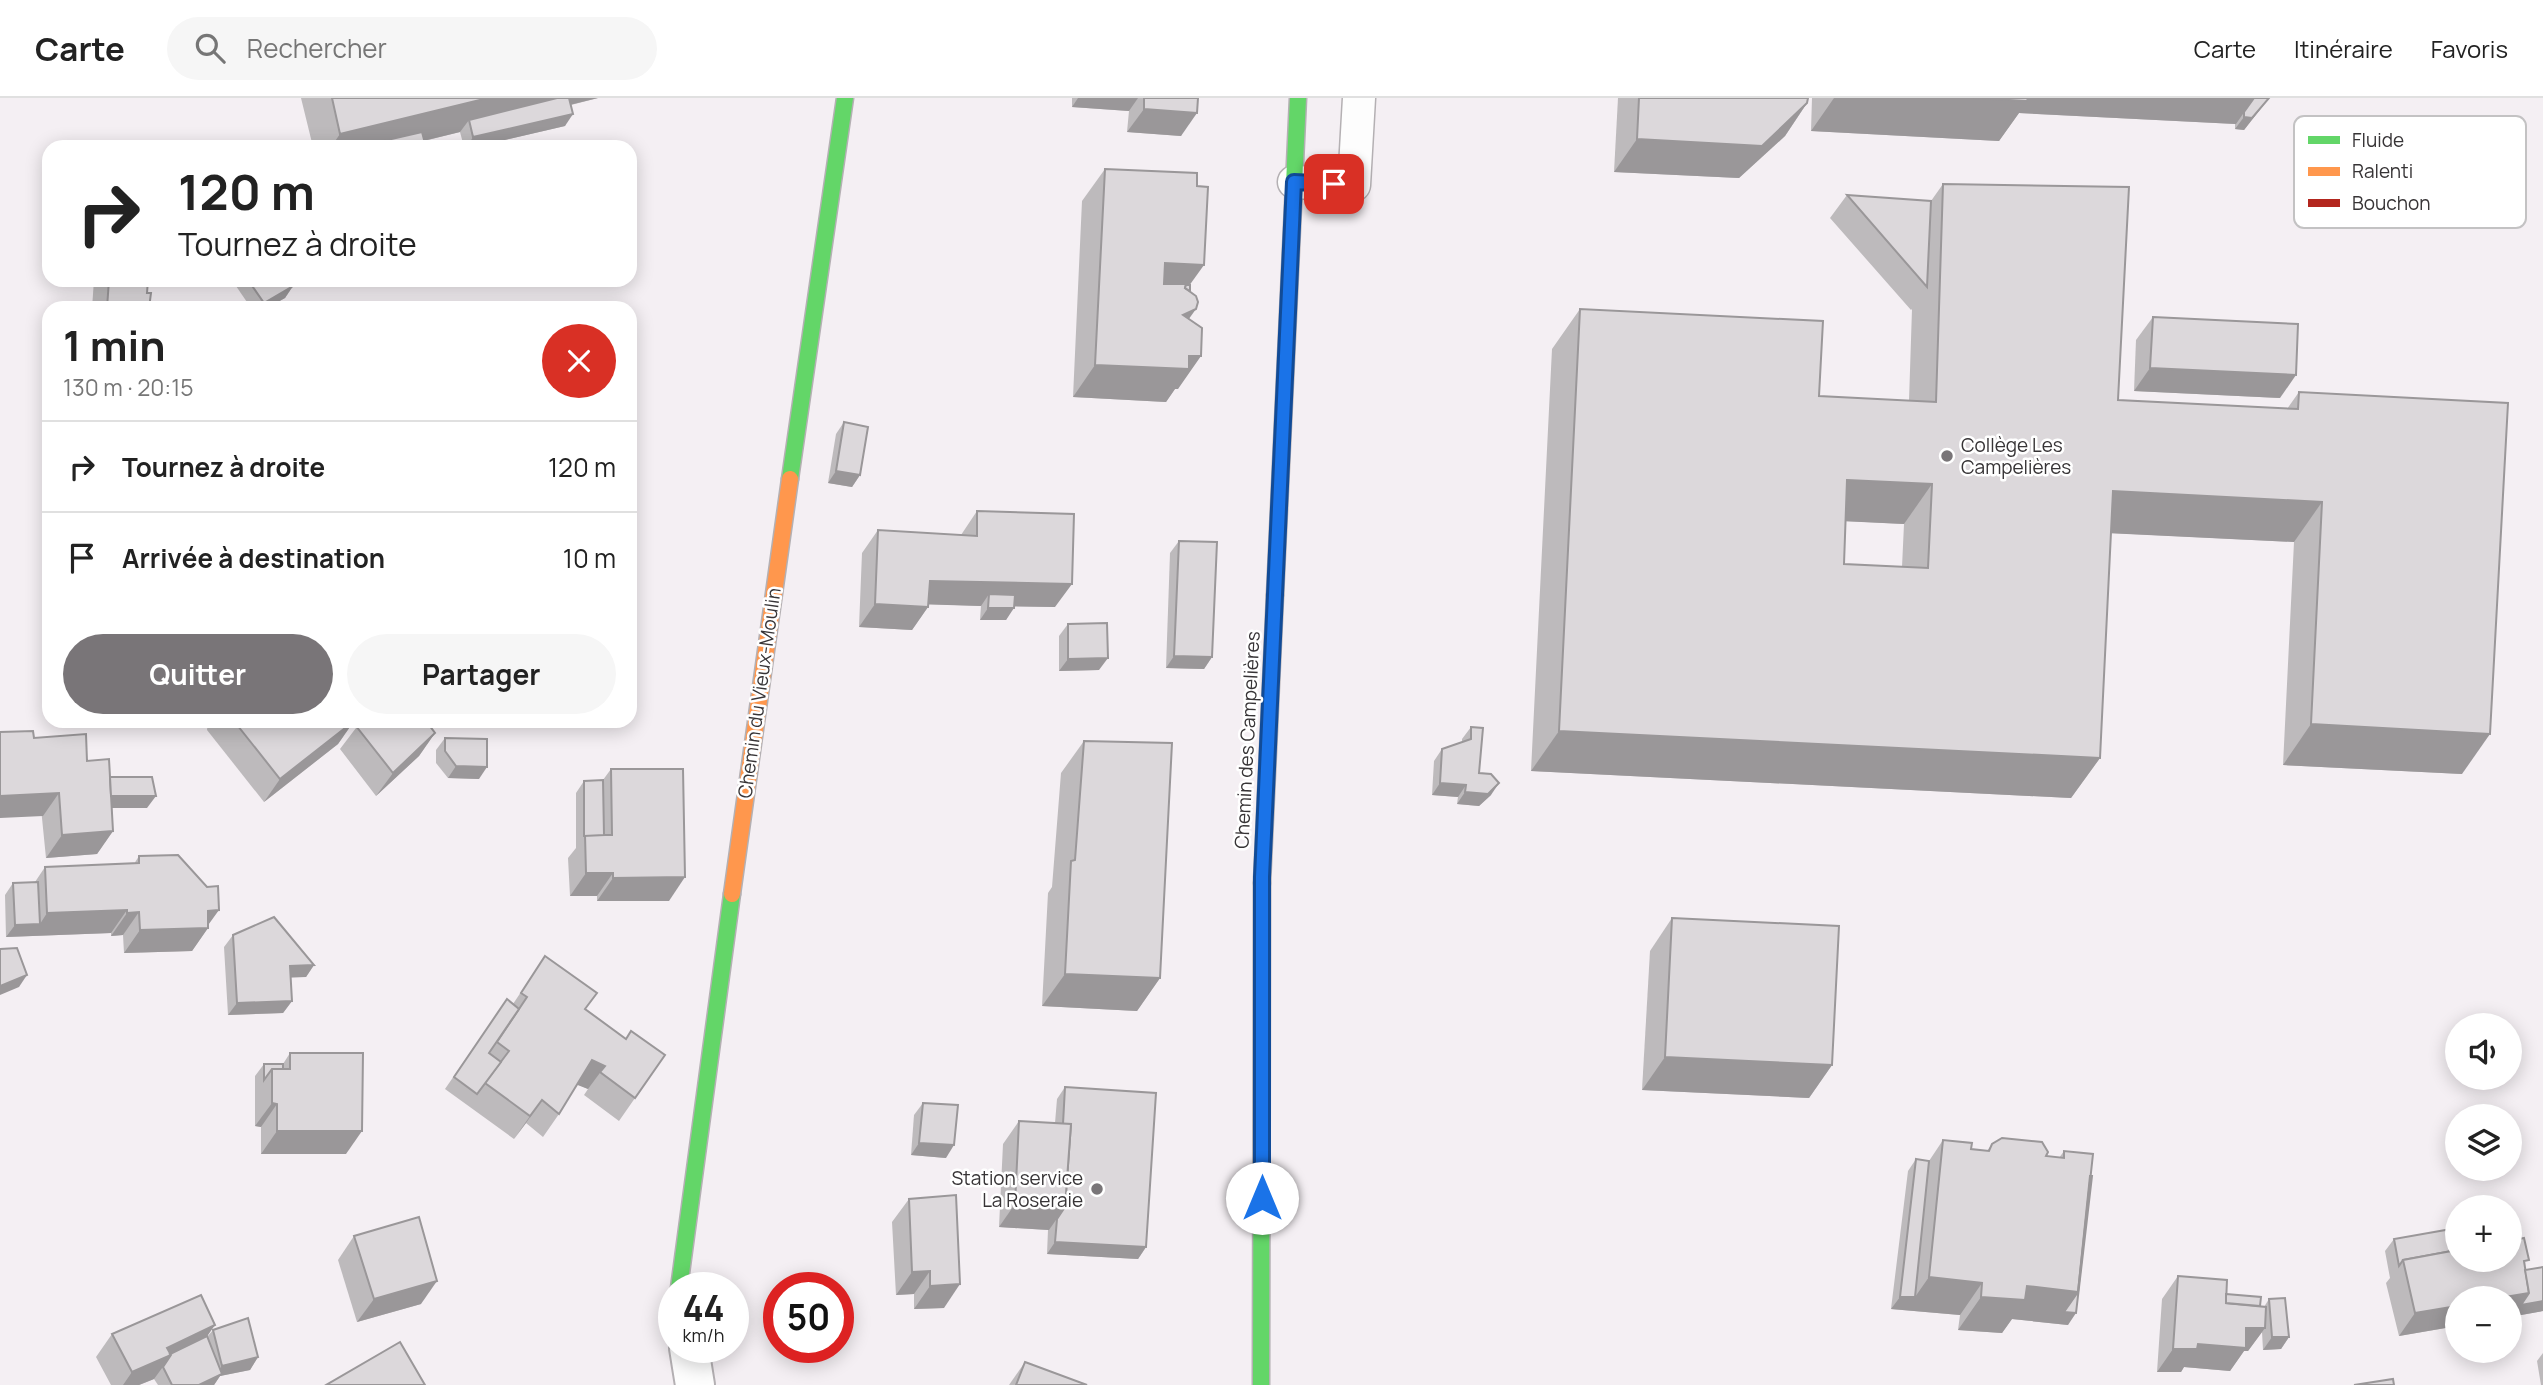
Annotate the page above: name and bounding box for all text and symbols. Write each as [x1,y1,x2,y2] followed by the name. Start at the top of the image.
[167,17,657,80] search box
[35,26,125,71] text: Carte
[191,29,229,67] icon: search
[247,30,387,66] text: Rechercher
[2194,32,2256,65] text: Carte
[2294,32,2393,65] text: Itinéraire
[2431,32,2508,65] text: Favoris
[2294,116,2526,228] legend
[2352,127,2404,153] text: Fluide
[1304,154,1364,214] pin
[178,158,315,225] text: 120 m
[2352,158,2413,184] text: Ralenti
[1315,165,1353,203] icon: arrive
[63,168,154,259] icon: right
[2352,190,2431,216] text: Bouchon
[178,222,417,266] text: Tournez à droite
[63,316,166,374] text: 1 min
[542,324,616,398] button: close
[63,371,194,403] text: 130 m · 20:15
[1961,432,2071,480] place label: Collège Les Campelières
[63,448,101,486] icon: right
[1939,448,1955,464] marker: Collège Les Campelières
[122,449,325,485] text: Tournez à droite
[548,449,616,485] text: 120 m
[63,539,101,577] icon: arrive
[122,540,385,576] text: Arrivée à destination
[563,540,616,576] text: 10 m
[731,586,787,800] street label: Chemin du Vieux-Moulin
[1228,631,1266,849] street label: Chemin des Campelières
[63,634,333,714] button: Quitter
[347,634,616,714] button: Partager
[2445,1013,2522,1363] map controls
[2445,1013,2522,1090] button: sound
[2445,1104,2522,1181] button: layers
[1225,1161,1299,1235] position arrow
[951,1165,1083,1213] place label: Station service La Roseraie
[1089,1181,1105,1197] marker: Station service La Roseraie
[2445,1195,2522,1272] button: +
[763,1272,854,1363] speed limit sign: 50
[682,1284,725,1332] text: 44
[2445,1286,2522,1363] button: −
[683,1323,724,1347] text: km/h

